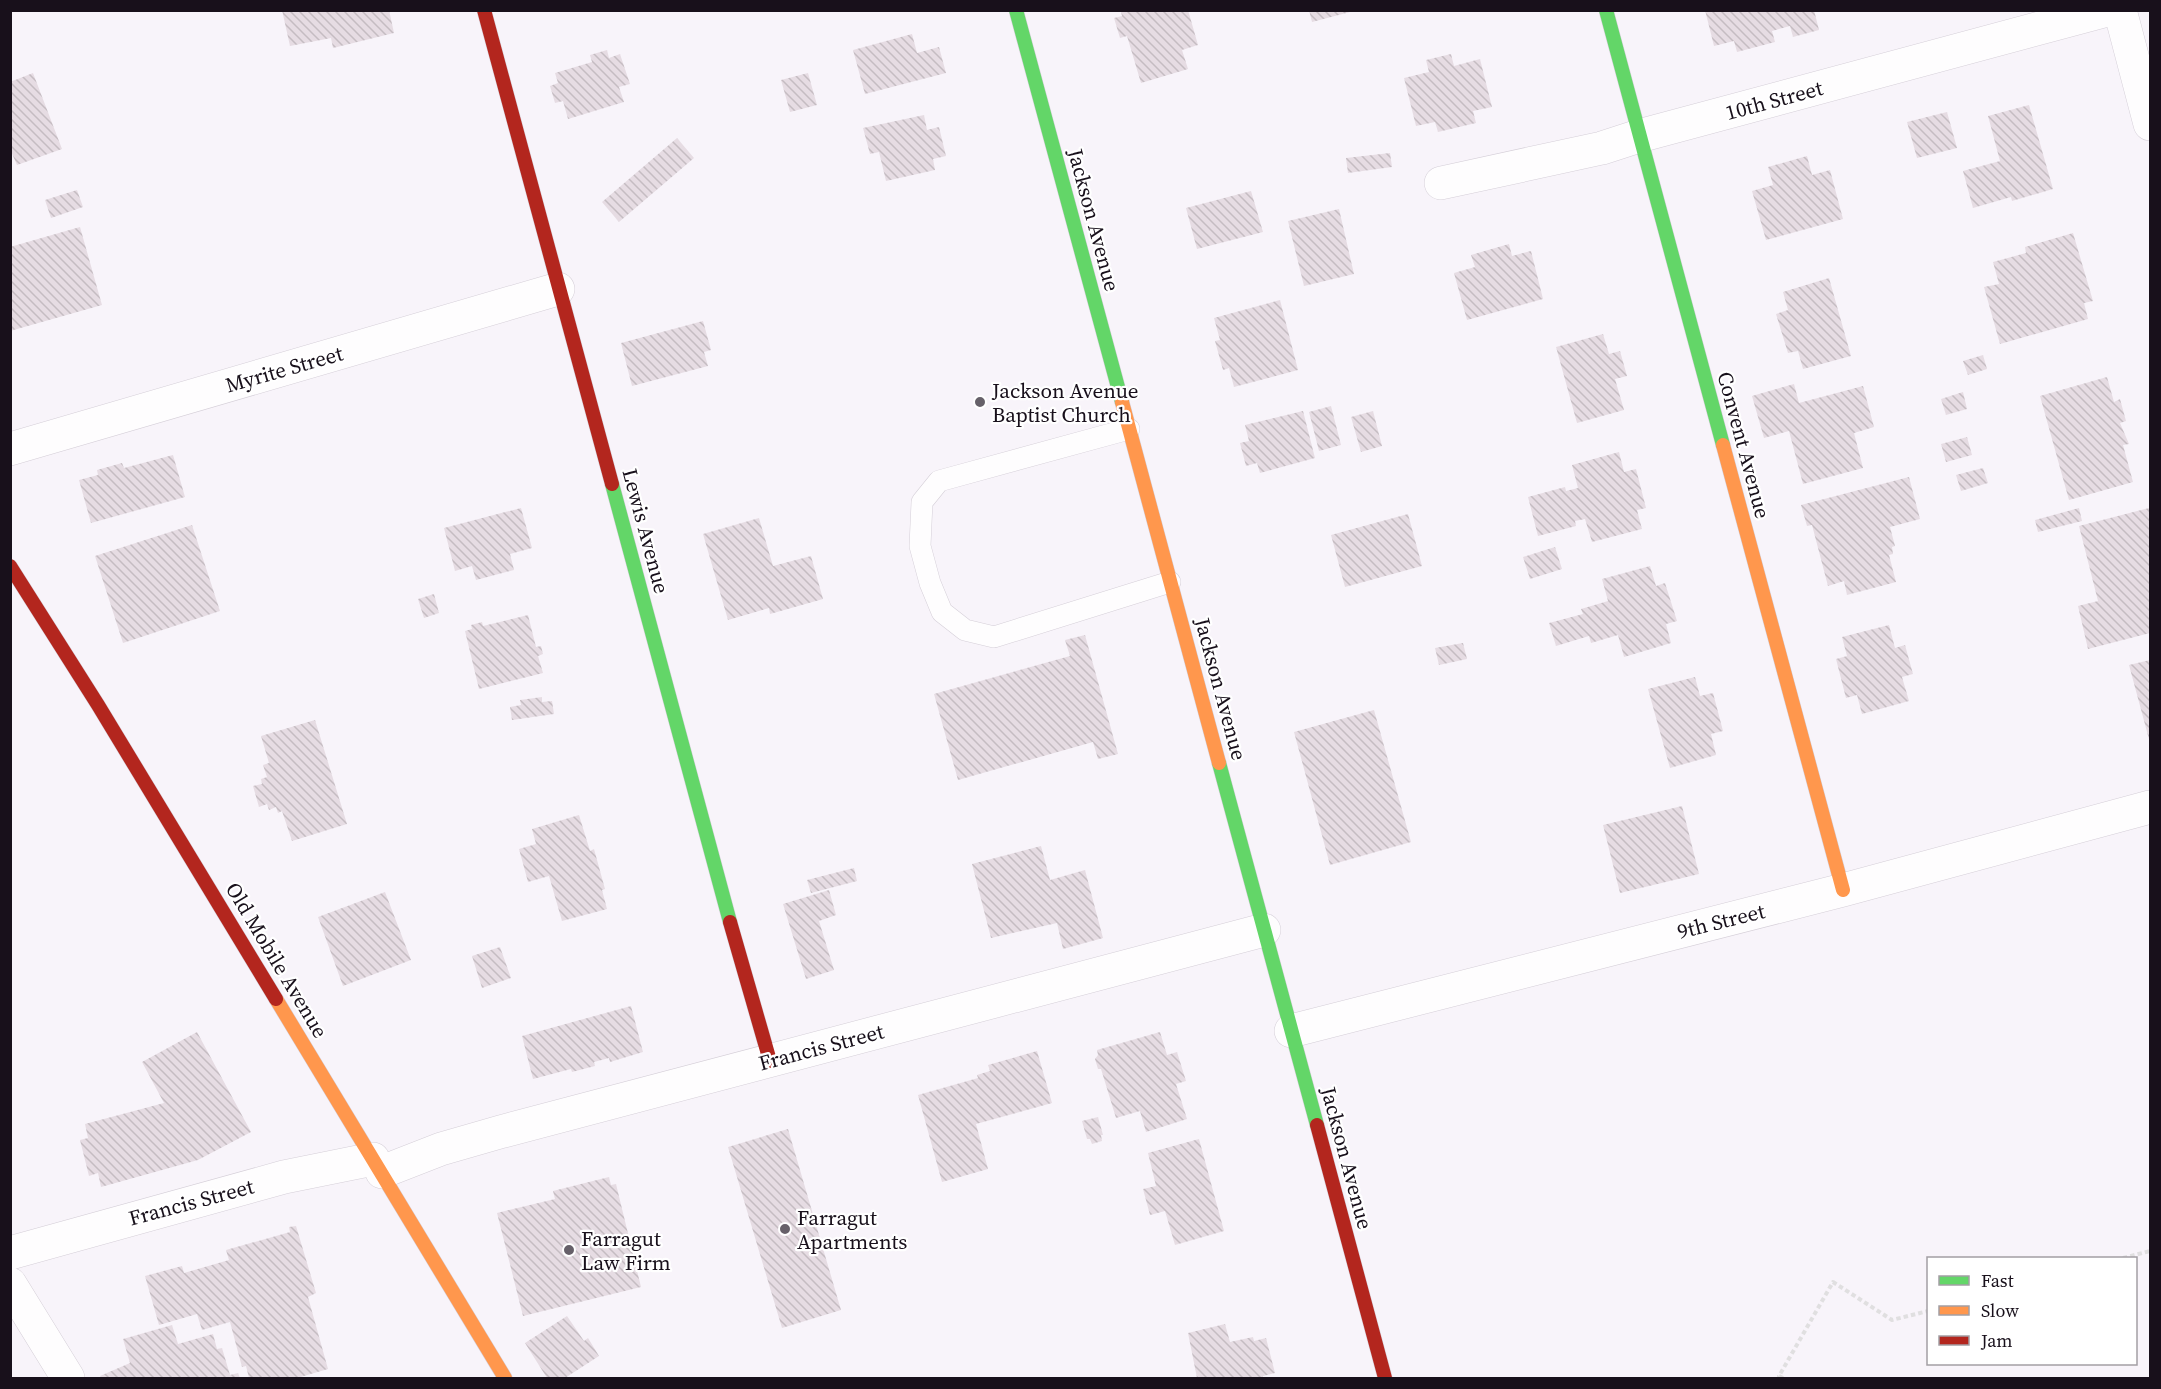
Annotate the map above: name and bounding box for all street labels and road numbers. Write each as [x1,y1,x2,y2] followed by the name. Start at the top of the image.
[1722,73,1826,127] street label: 10th Street
[1061,145,1127,295] street label: Jackson Avenue
[222,338,346,400] street label: Myrite Street
[1710,368,1778,522] street label: Convent Avenue
[615,465,677,597] street label: Lewis Avenue
[1188,614,1254,764] street label: Jackson Avenue
[219,877,335,1043] street label: Old Mobile Avenue
[1674,896,1768,946] street label: 9th Street
[755,1016,887,1078] street label: Francis Street
[1314,1083,1380,1233] street label: Jackson Avenue
[125,1171,257,1233] street label: Francis Street

